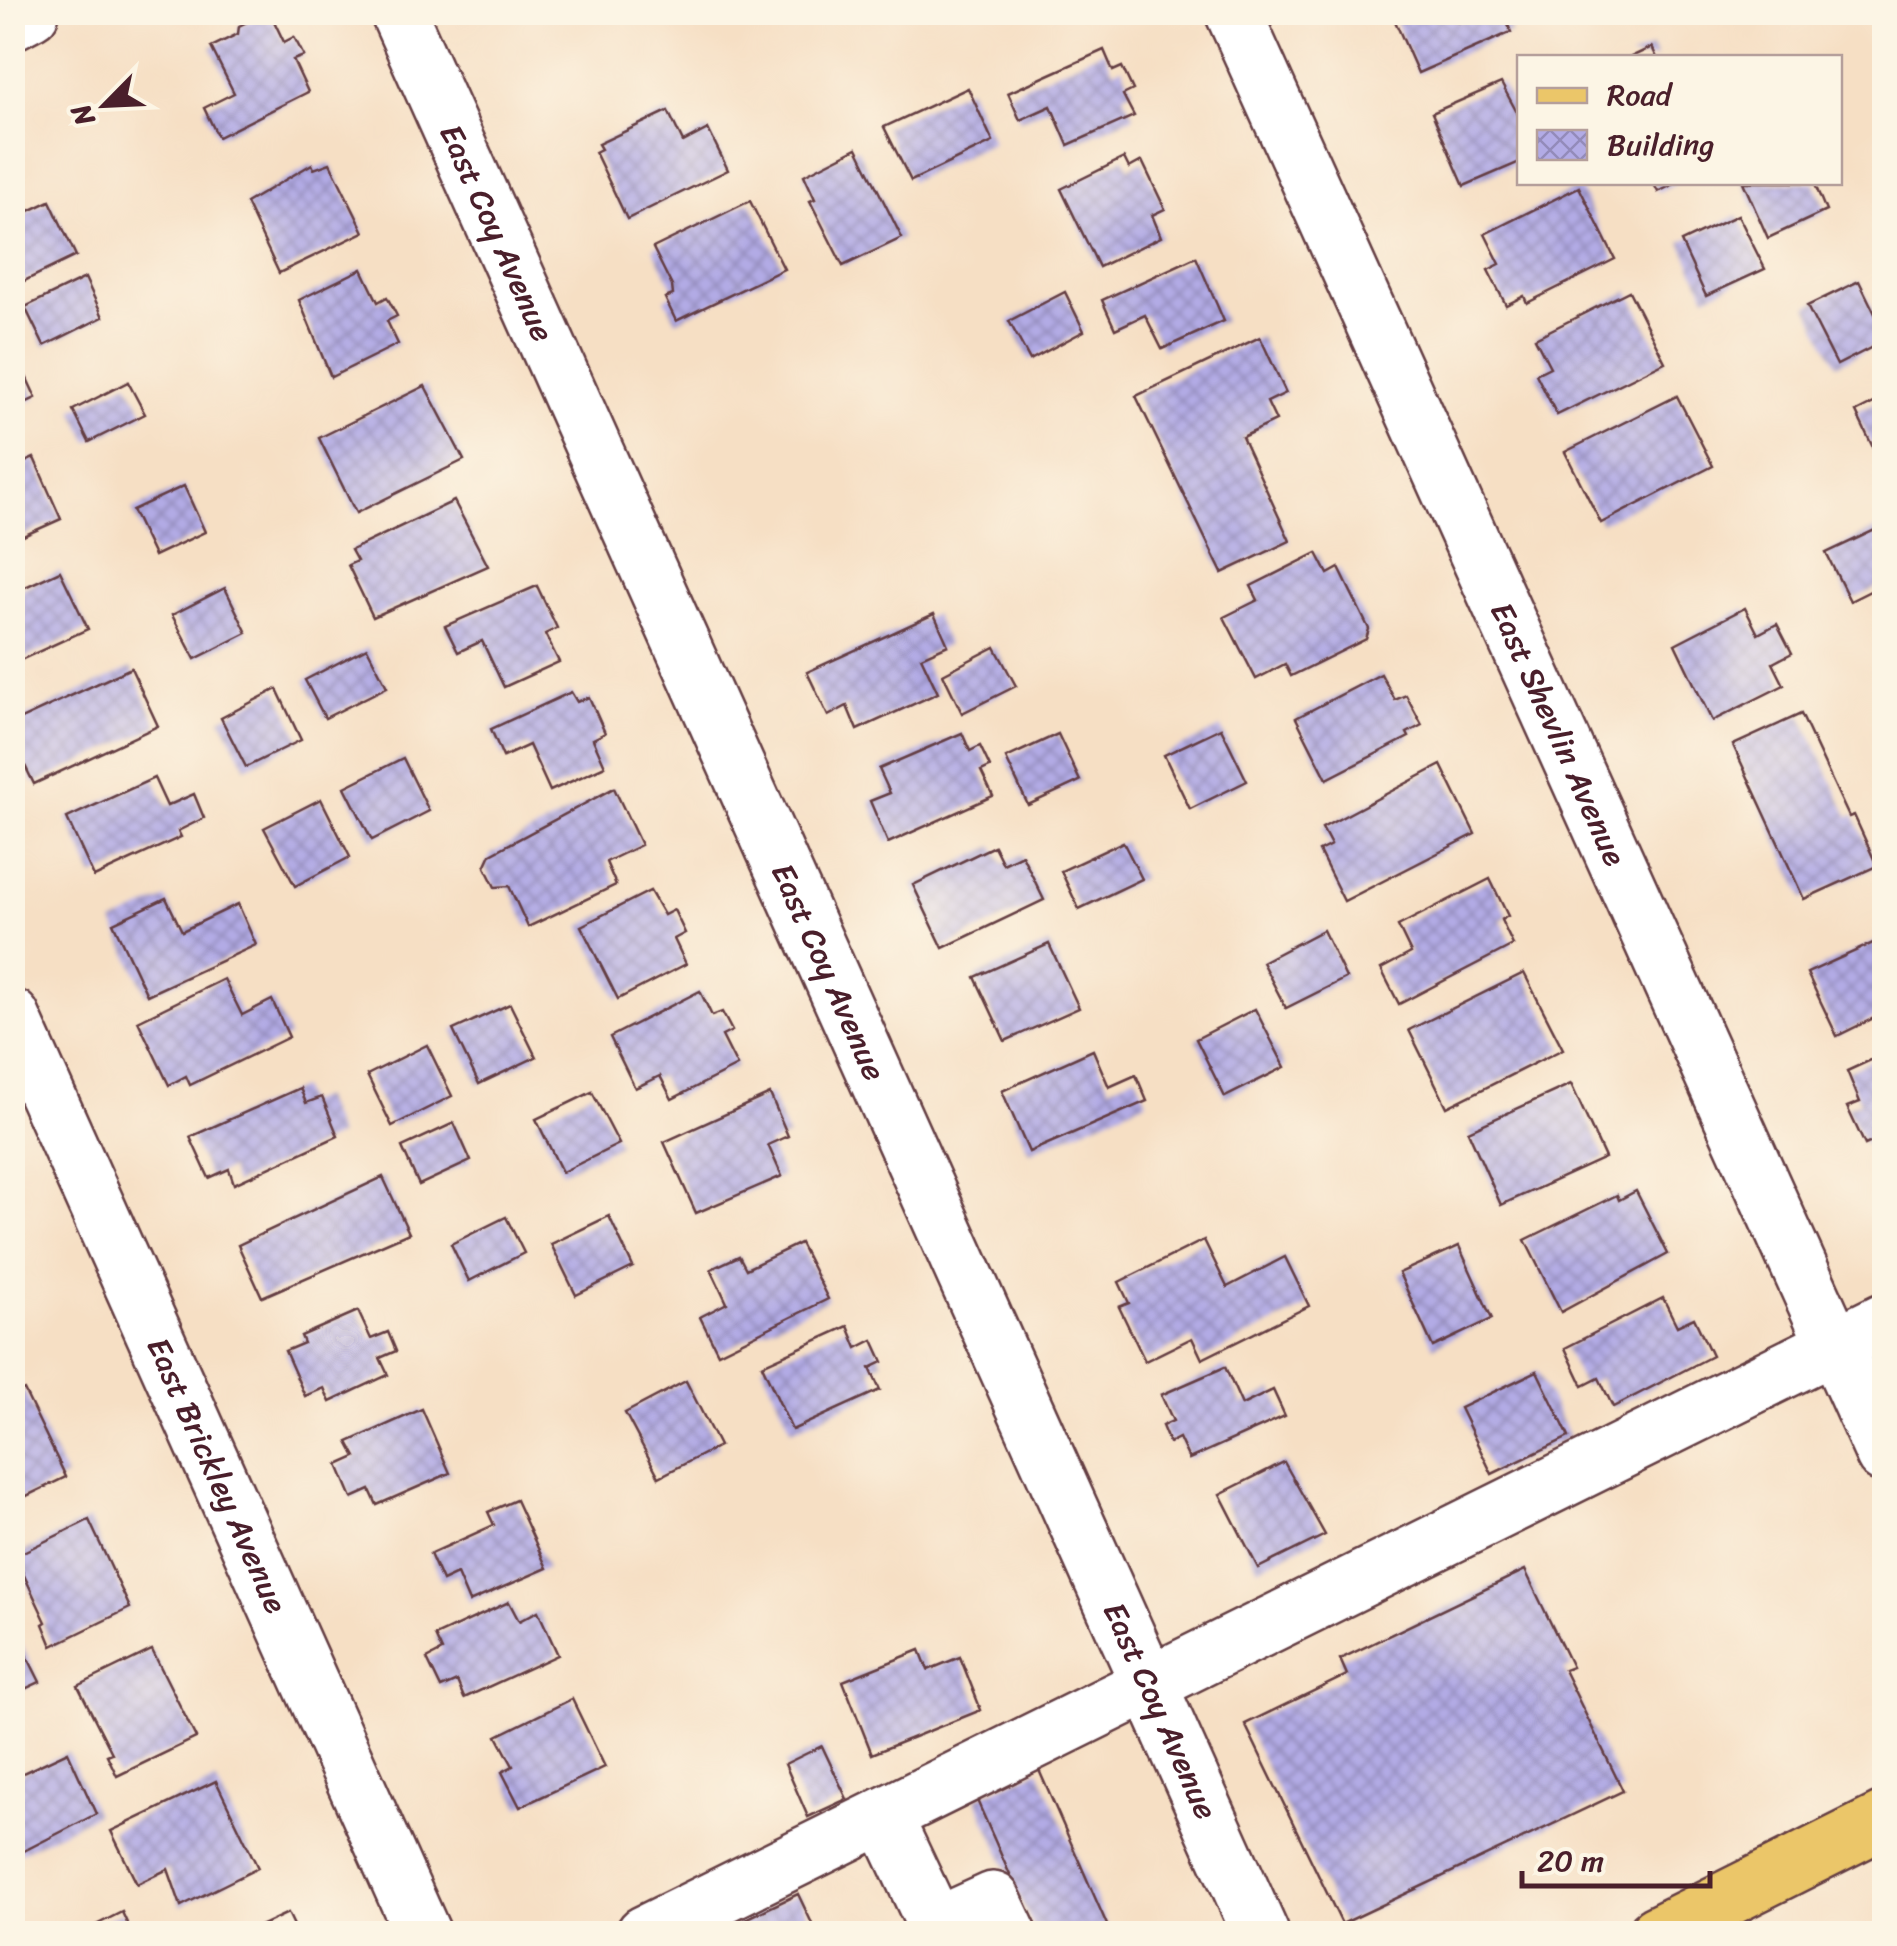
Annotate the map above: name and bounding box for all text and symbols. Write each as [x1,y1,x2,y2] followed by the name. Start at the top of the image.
[55,55,155,155] north arrow
[1517,55,1842,185] legend
[1607,68,1674,122] text: Road
[56,96,109,135] text: N
[423,115,571,351] street label: East Coy Avenue
[1607,118,1714,172] text: Building
[1474,593,1643,876] street label: East Shevlin Avenue
[755,853,902,1090] street label: East Coy Avenue
[130,1328,304,1623] street label: East Brickley Avenue
[1086,1592,1234,1829] street label: East Coy Avenue
[1522,1826,1710,1888] scale bar
[1537,1834,1604,1888] text: 20 m

